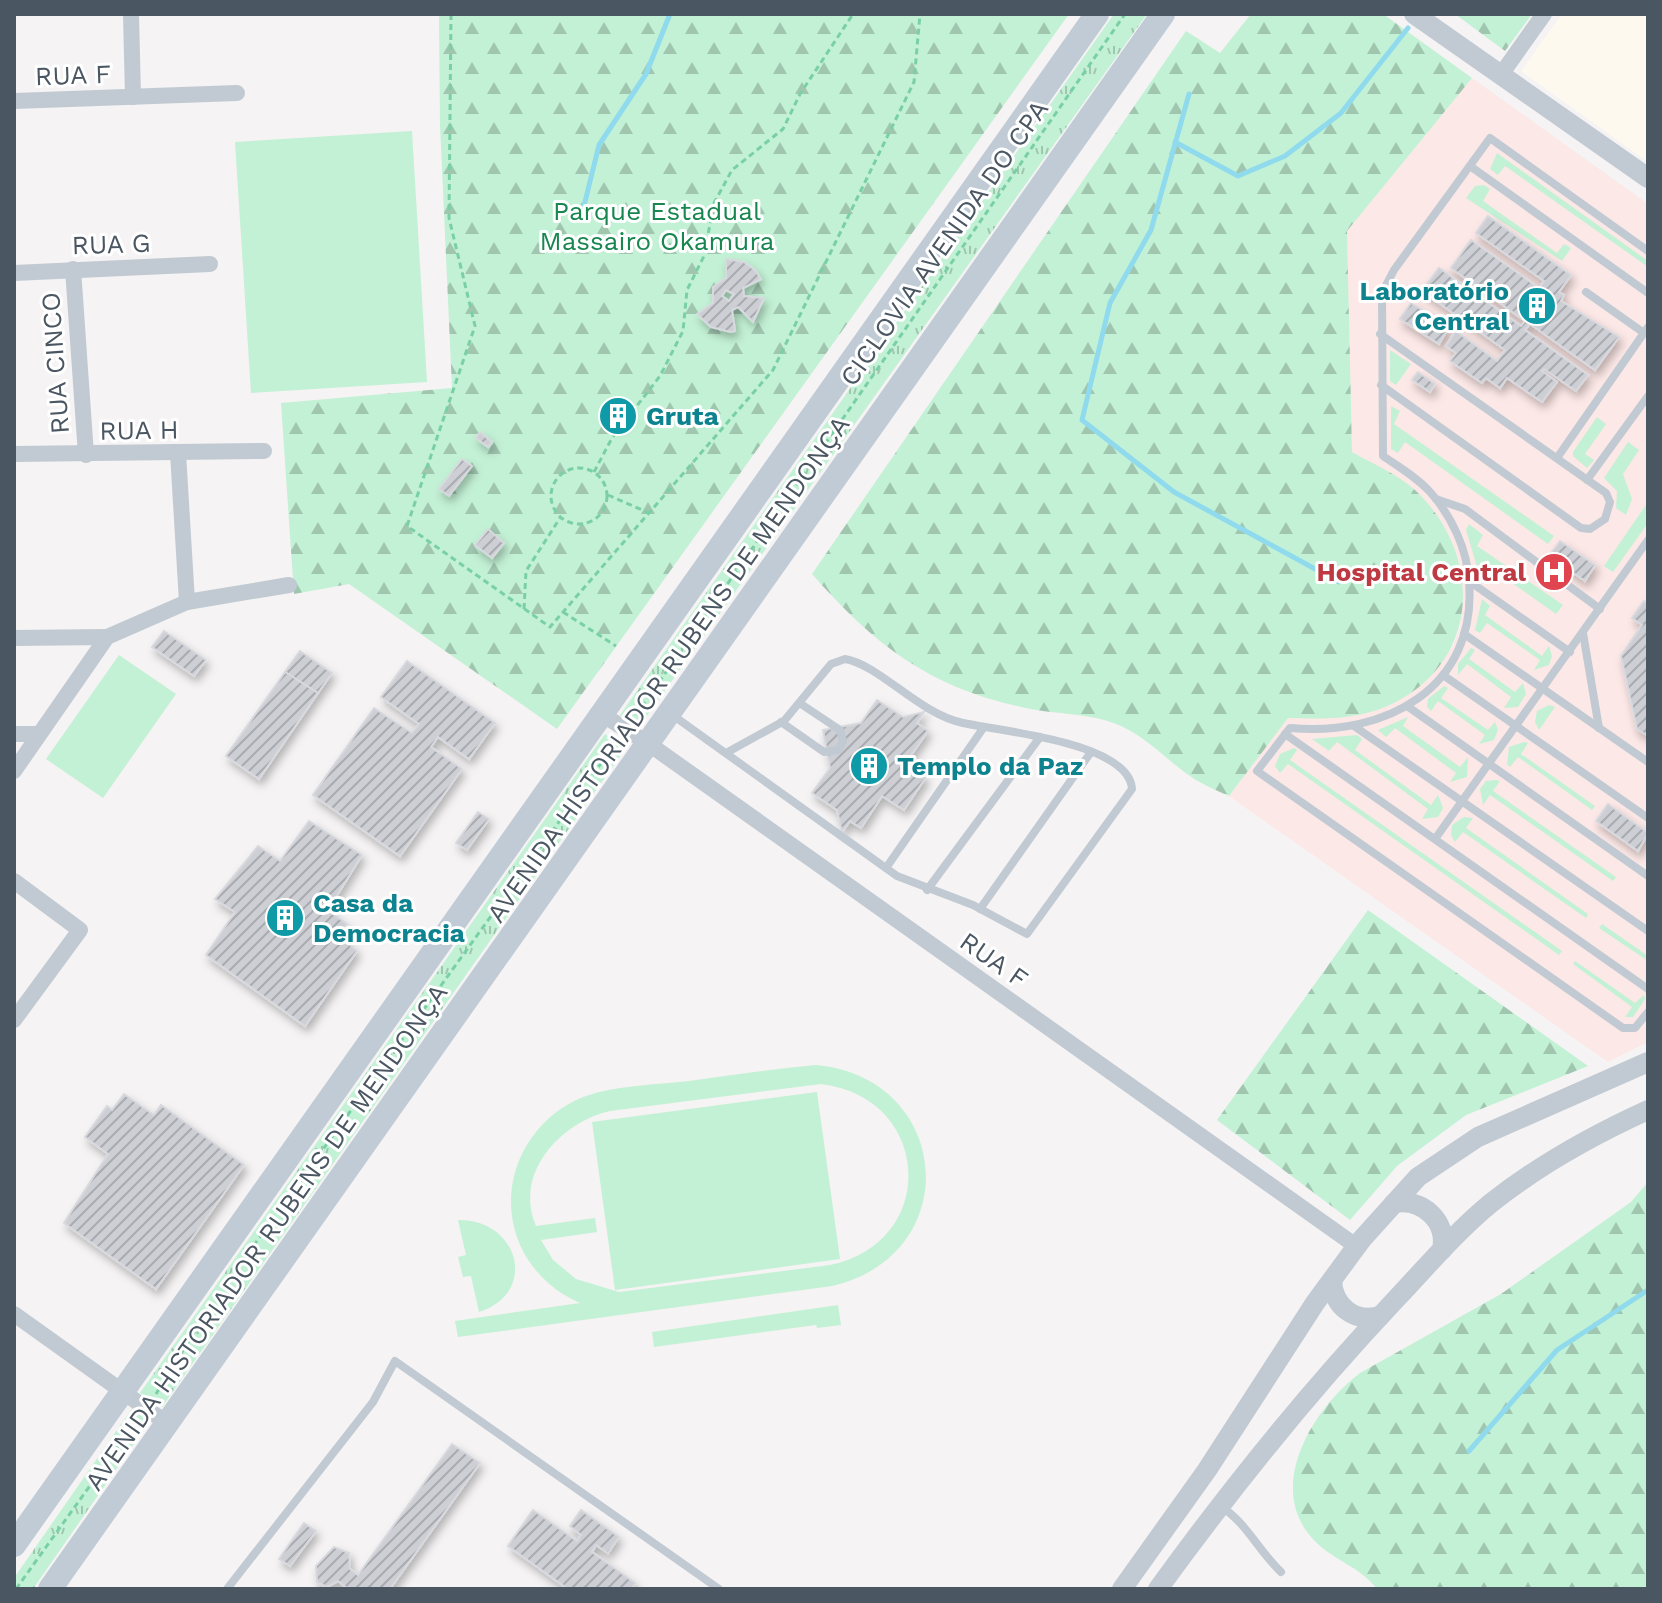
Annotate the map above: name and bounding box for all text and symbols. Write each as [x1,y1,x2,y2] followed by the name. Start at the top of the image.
[35,59,111,91] street label: RUA F
[834,95,1054,391] street label: CICLOVIA AVENIDA DO CPA
[540,196,775,256] park label: Parque Estadual Massairo Okamura
[71,228,151,260] street label: RUA G
[1360,276,1509,336] place label: Laboratório Central
[1516,285,1558,327] building icon: Laboratório Central
[35,291,75,435] street label: RUA CINCO
[597,395,639,437] building icon: Gruta
[646,401,719,431] place label: Gruta
[480,410,856,928] street label: AVENIDA HISTORIADOR RUBENS DE MENDONÇA
[99,414,179,446] street label: RUA H
[1533,551,1575,593] hospital icon: Hospital Central
[1317,557,1526,587] place label: Hospital Central
[848,745,890,787] building icon: Templo da Paz
[897,751,1083,781] place label: Templo da Paz
[313,888,465,948] place label: Casa da Democracia
[264,897,306,939] building icon: Casa da Democracia
[954,926,1034,994] street label: RUA F
[78,978,454,1496] street label: AVENIDA HISTORIADOR RUBENS DE MENDONÇA

